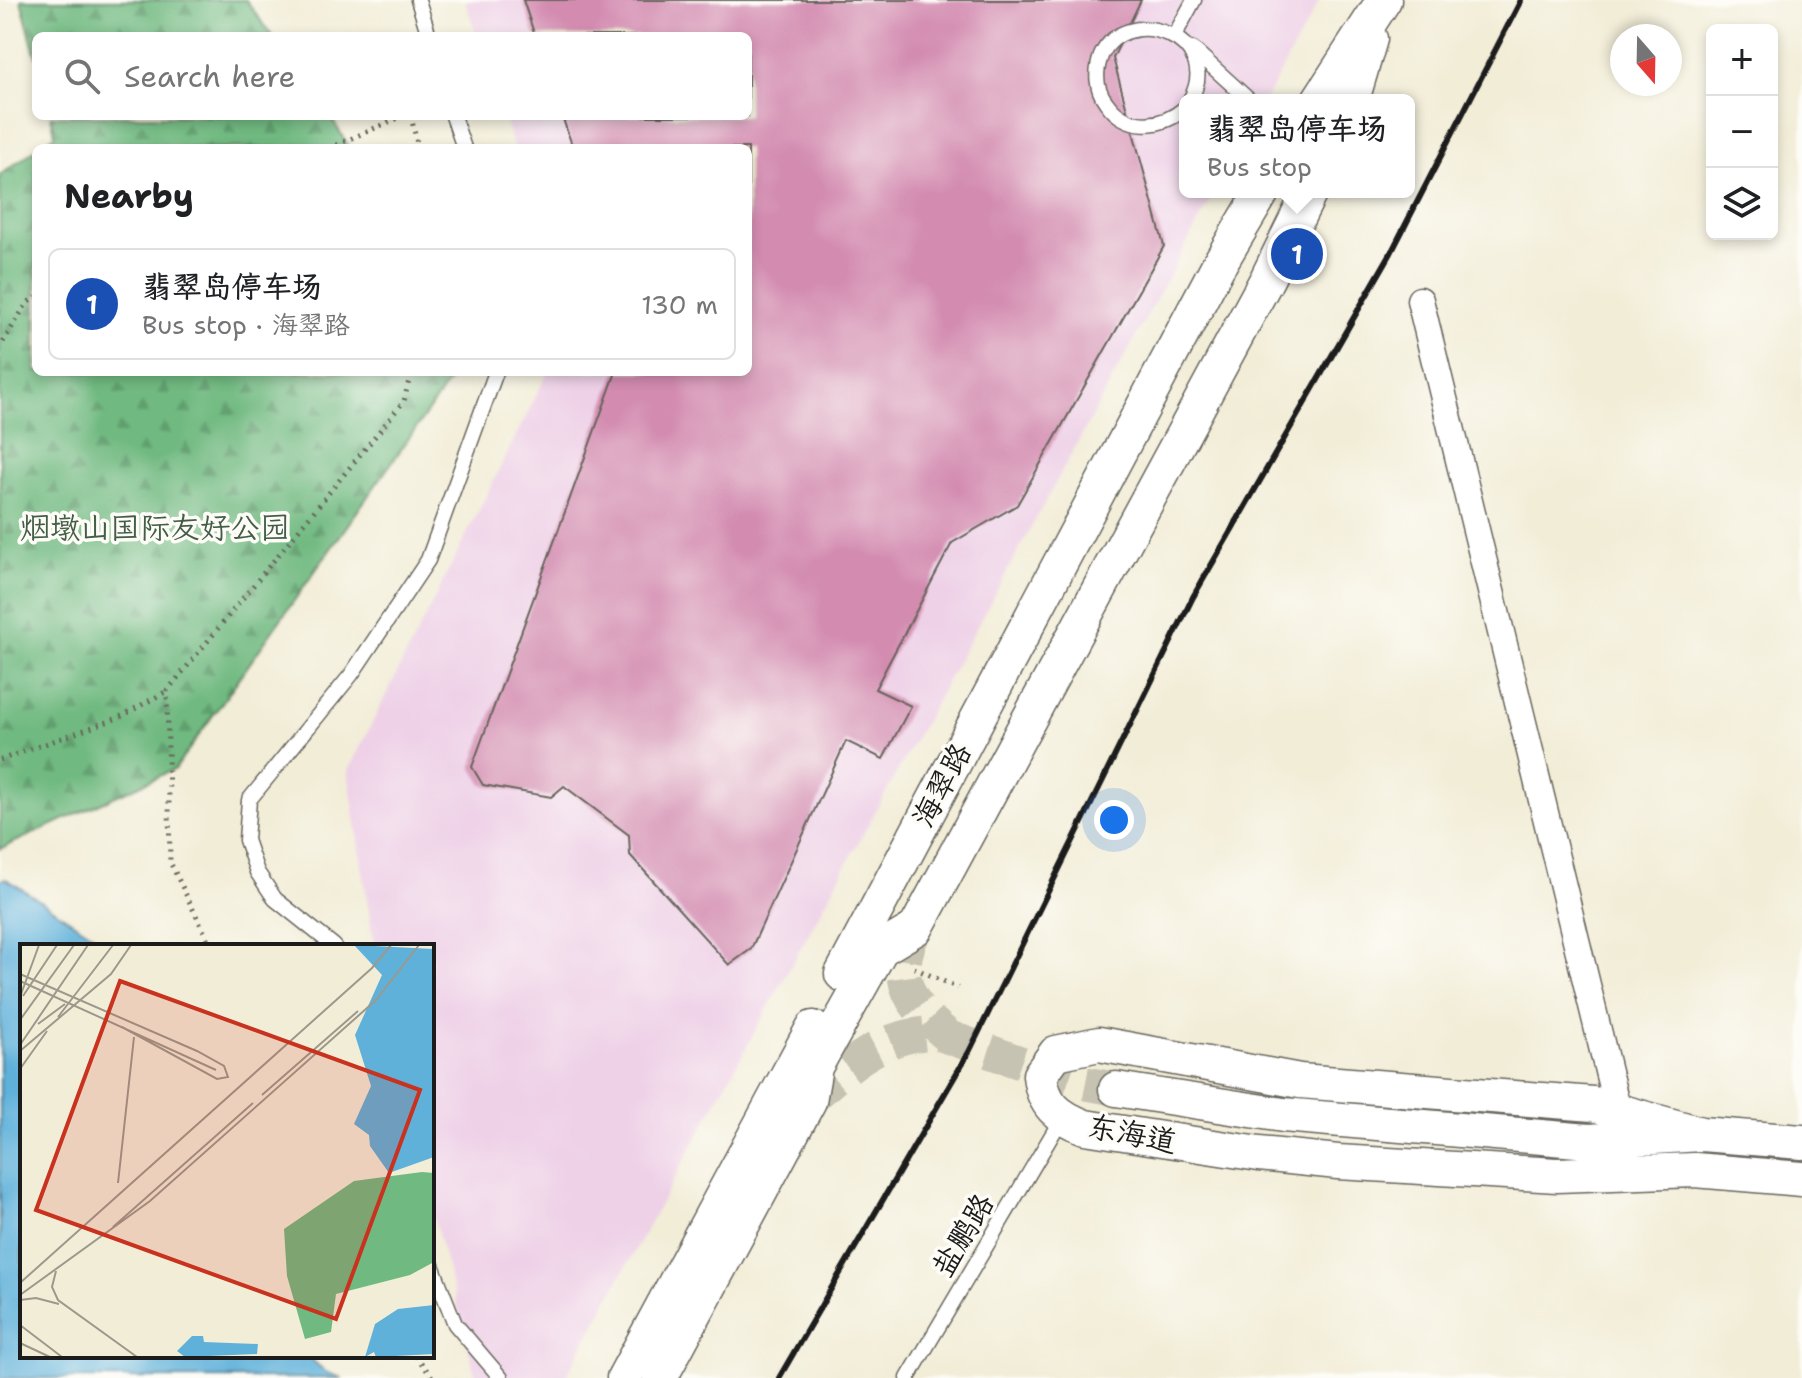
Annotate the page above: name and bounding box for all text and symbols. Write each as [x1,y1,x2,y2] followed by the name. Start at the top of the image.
[1610,24,1682,96] north arrow
[1706,24,1778,240] map controls
[1706,24,1778,96] button: +
[32,32,752,120] search box
[60,54,104,98] icon: search
[124,56,295,97] text: Search here
[1179,94,1415,198] popup
[1706,96,1778,168] button: −
[1207,108,1387,149] text: 翡翠岛停车场
[1207,149,1312,184] text: Bus stop
[1706,168,1778,240] button: layers
[64,173,194,219] text: Nearby
[1271,224,1323,284] pin: 1
[142,266,322,307] text: 翡翠岛停车场
[86,287,98,322] text: 1
[641,287,718,322] text: 130 m
[142,307,350,342] text: Bus stop · 海翠路
[20,507,290,548] park label: 烟墩山国际友好公园
[902,735,981,834] street label: 海翠路
[1094,800,1134,840] your location
[20,944,434,1358] inset map
[1084,1105,1180,1162] street label: 东海道
[922,1186,1003,1284] street label: 盐鹏路

